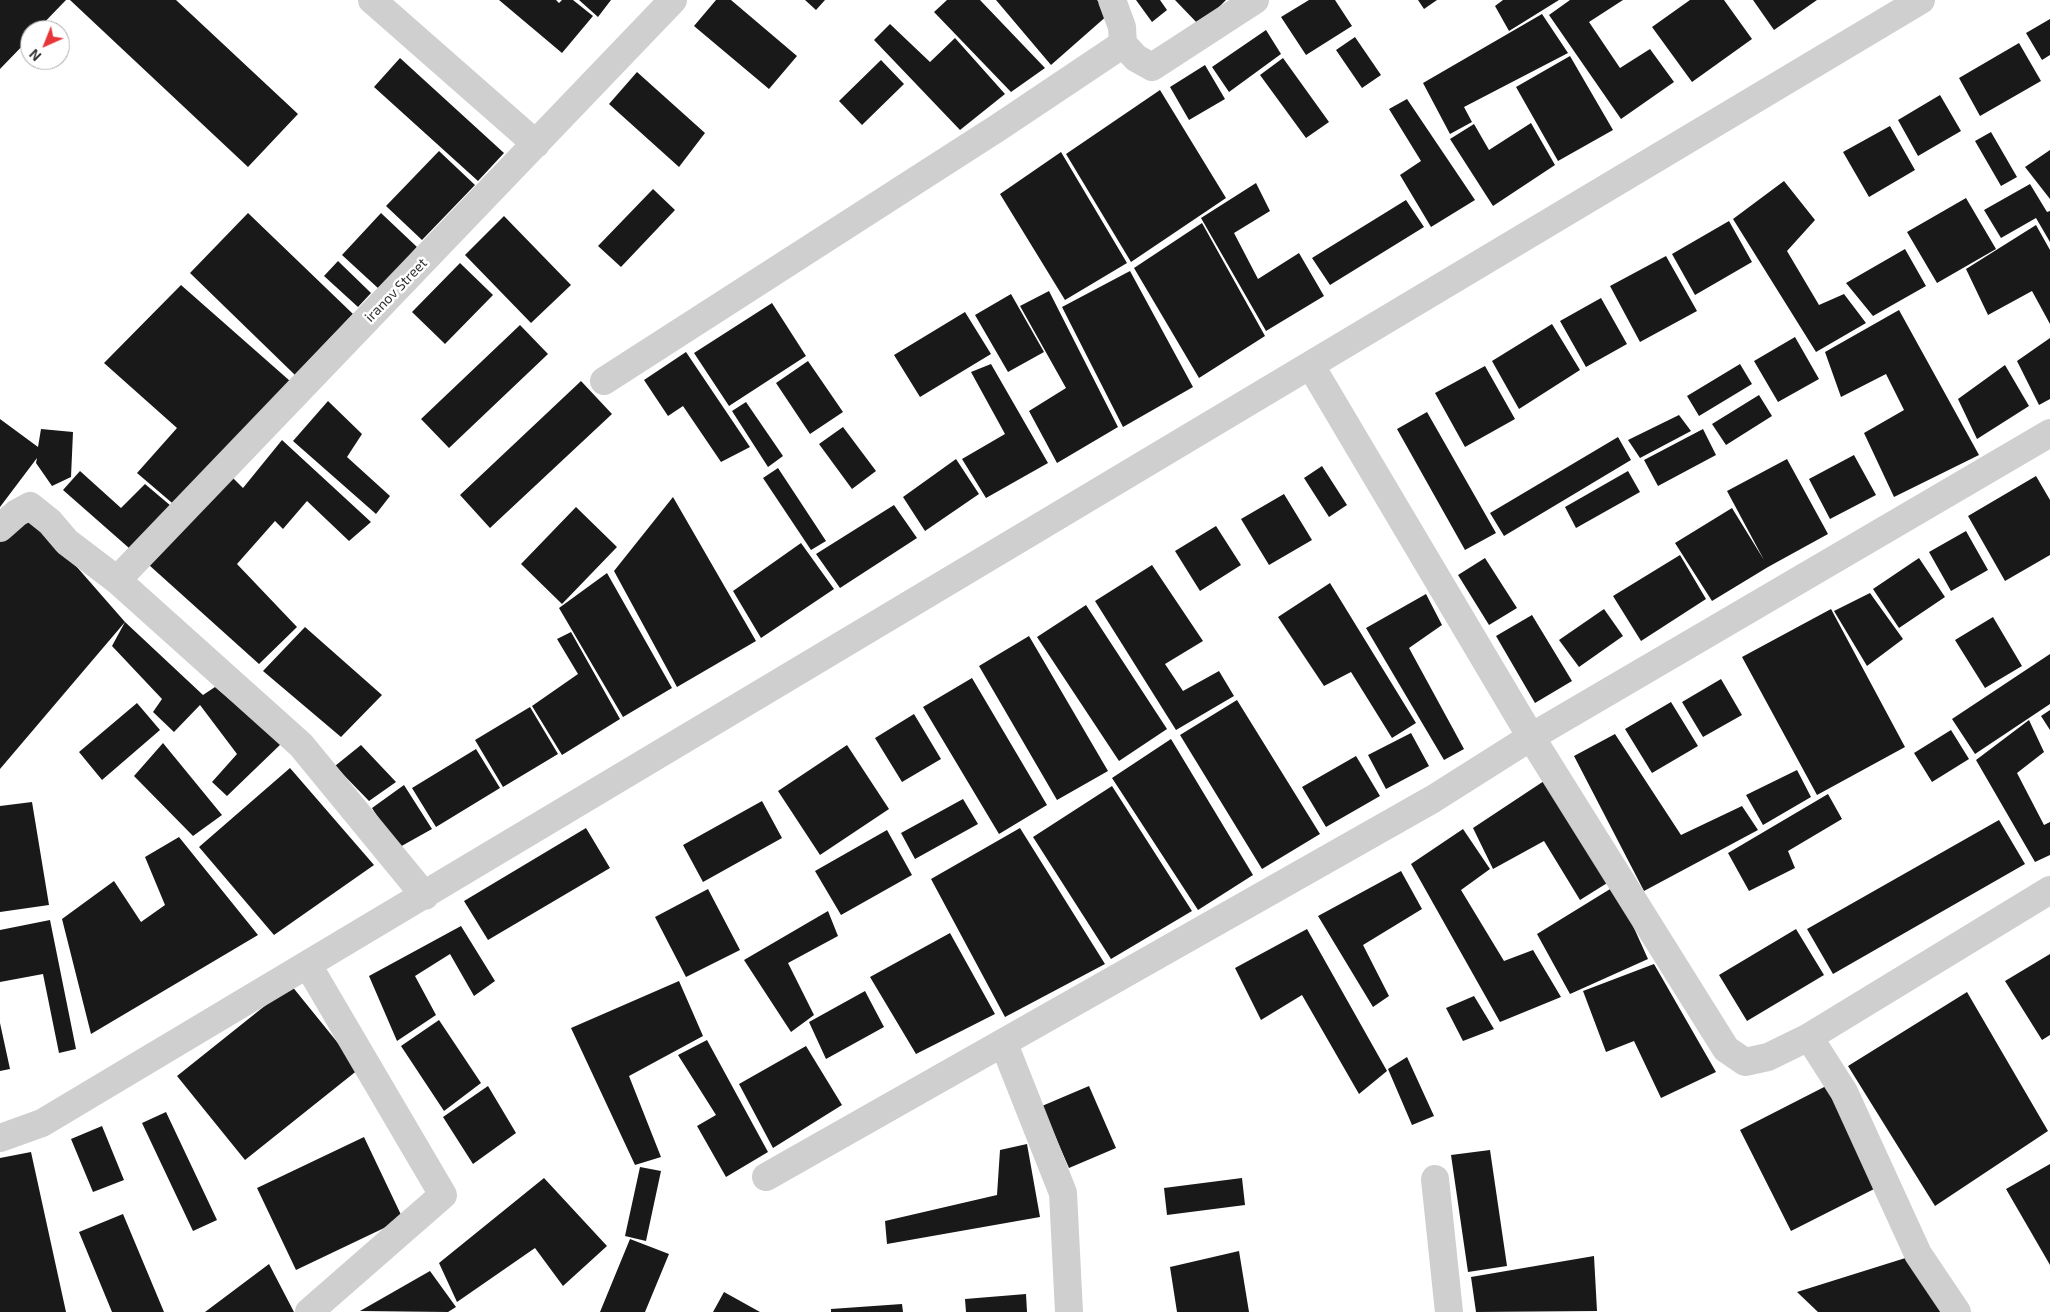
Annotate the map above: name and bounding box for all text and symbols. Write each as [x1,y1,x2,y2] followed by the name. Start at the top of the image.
[20,20,70,70] north arrow
[25,46,44,65] text: N
[361,255,431,325] street label: iranov Street

